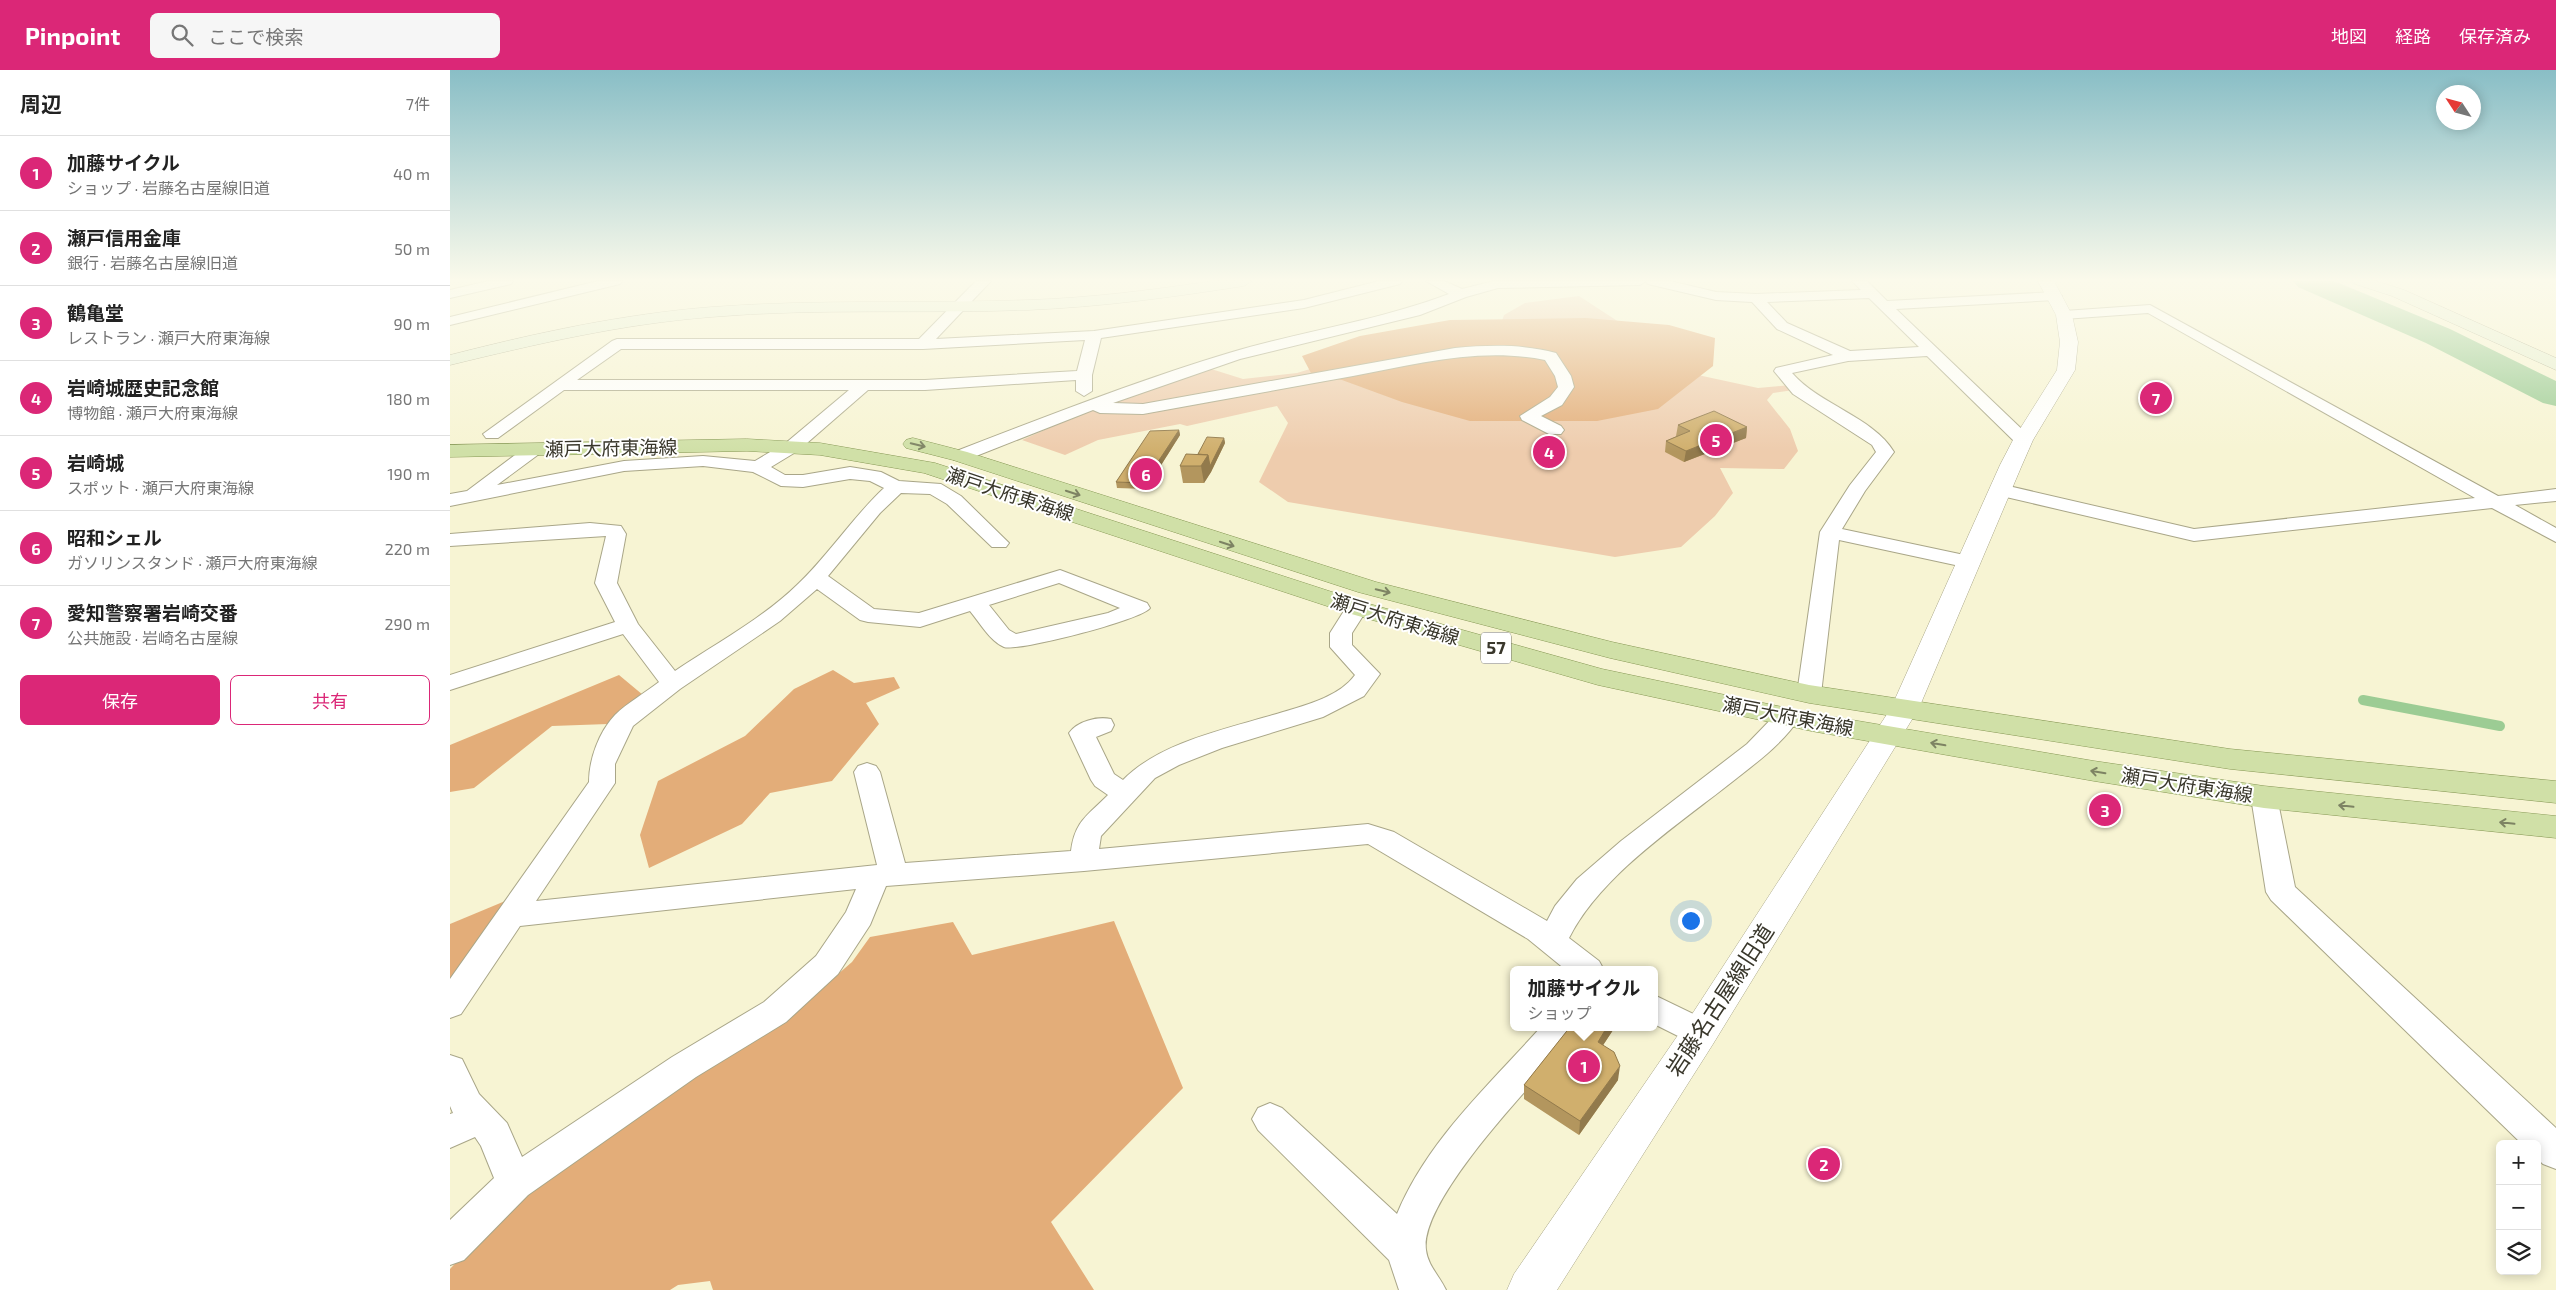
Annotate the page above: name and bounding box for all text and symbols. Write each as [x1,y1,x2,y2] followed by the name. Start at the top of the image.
[150,13,500,58] search box
[25,21,120,50] text: Pinpoint
[168,21,196,49] icon: search
[208,25,303,48] text: ここで検索
[2331,25,2367,47] text: 地図
[2395,25,2431,47] text: 経路
[2459,25,2531,47] text: 保存済み
[2436,85,2481,130] north arrow
[20,91,62,116] text: 周辺
[406,94,430,113] text: 7件
[67,151,180,174] text: 加藤サイクル
[33,164,39,183] text: 1
[393,164,430,183] text: 40 m
[67,178,270,197] text: ショップ · 岩藤名古屋線旧道
[67,226,181,249] text: 瀬戸信用金庫
[31,239,41,258] text: 2
[394,239,430,258] text: 50 m
[67,253,238,272] text: 銀行 · 岩藤名古屋線旧道
[67,301,124,324] text: 鶴亀堂
[31,314,41,333] text: 3
[394,314,430,333] text: 90 m
[67,328,270,347] text: レストラン · 瀬戸大府東海線
[67,376,219,399] text: 岩崎城歴史記念館
[2140,379,2172,417] pin: 7
[31,389,41,408] text: 4
[387,389,430,408] text: 180 m
[67,403,238,422] text: 博物館 · 瀬戸大府東海線
[1700,421,1732,459] pin: 5
[1533,433,1565,471] pin: 4
[544,435,678,460] street label: 瀬戸大府東海線
[909,441,925,450] one-way arrow
[67,451,124,474] text: 岩崎城
[1130,455,1162,493] pin: 6
[943,462,1077,525] street label: 瀬戸大府東海線
[32,464,40,483] text: 5
[387,464,430,483] text: 190 m
[67,478,254,497] text: スポット · 瀬戸大府東海線
[1065,489,1080,498] one-way arrow
[67,526,162,549] text: 昭和シェル
[31,539,41,558] text: 6
[385,539,430,558] text: 220 m
[1219,539,1235,549] one-way arrow
[67,553,318,572] text: ガソリンスタンド · 瀬戸大府東海線
[1374,587,1390,597] one-way arrow
[1328,588,1462,649] street label: 瀬戸大府東海線
[67,601,238,624] text: 愛知警察署岩崎交番
[32,614,40,633] text: 7
[385,614,430,633] text: 290 m
[67,628,238,647] text: 公共施設 · 岩崎名古屋線
[1481,632,1511,664] road number: 57
[20,675,220,725] button: 保存
[230,675,430,725] button: 共有
[1721,692,1856,739] street label: 瀬戸大府東海線
[1931,738,1947,748] one-way arrow
[2120,763,2255,806] street label: 瀬戸大府東海線
[2091,766,2107,776] one-way arrow
[2089,791,2121,829] pin: 3
[2338,801,2354,811] one-way arrow
[2500,818,2516,828] one-way arrow
[1678,908,1704,934] your location
[1660,919,1778,1080] street label: 岩藤名古屋線旧道
[1510,966,1658,1031] popup
[1527,976,1641,999] text: 加藤サイクル
[1527,1003,1591,1022] text: ショップ
[1568,1047,1600,1085] pin: 1
[2496,1140,2541,1275] map controls
[2496,1140,2541,1185] button: +
[1808,1145,1840,1183] pin: 2
[2496,1185,2541,1230] button: −
[2496,1230,2541,1275] button: layers

